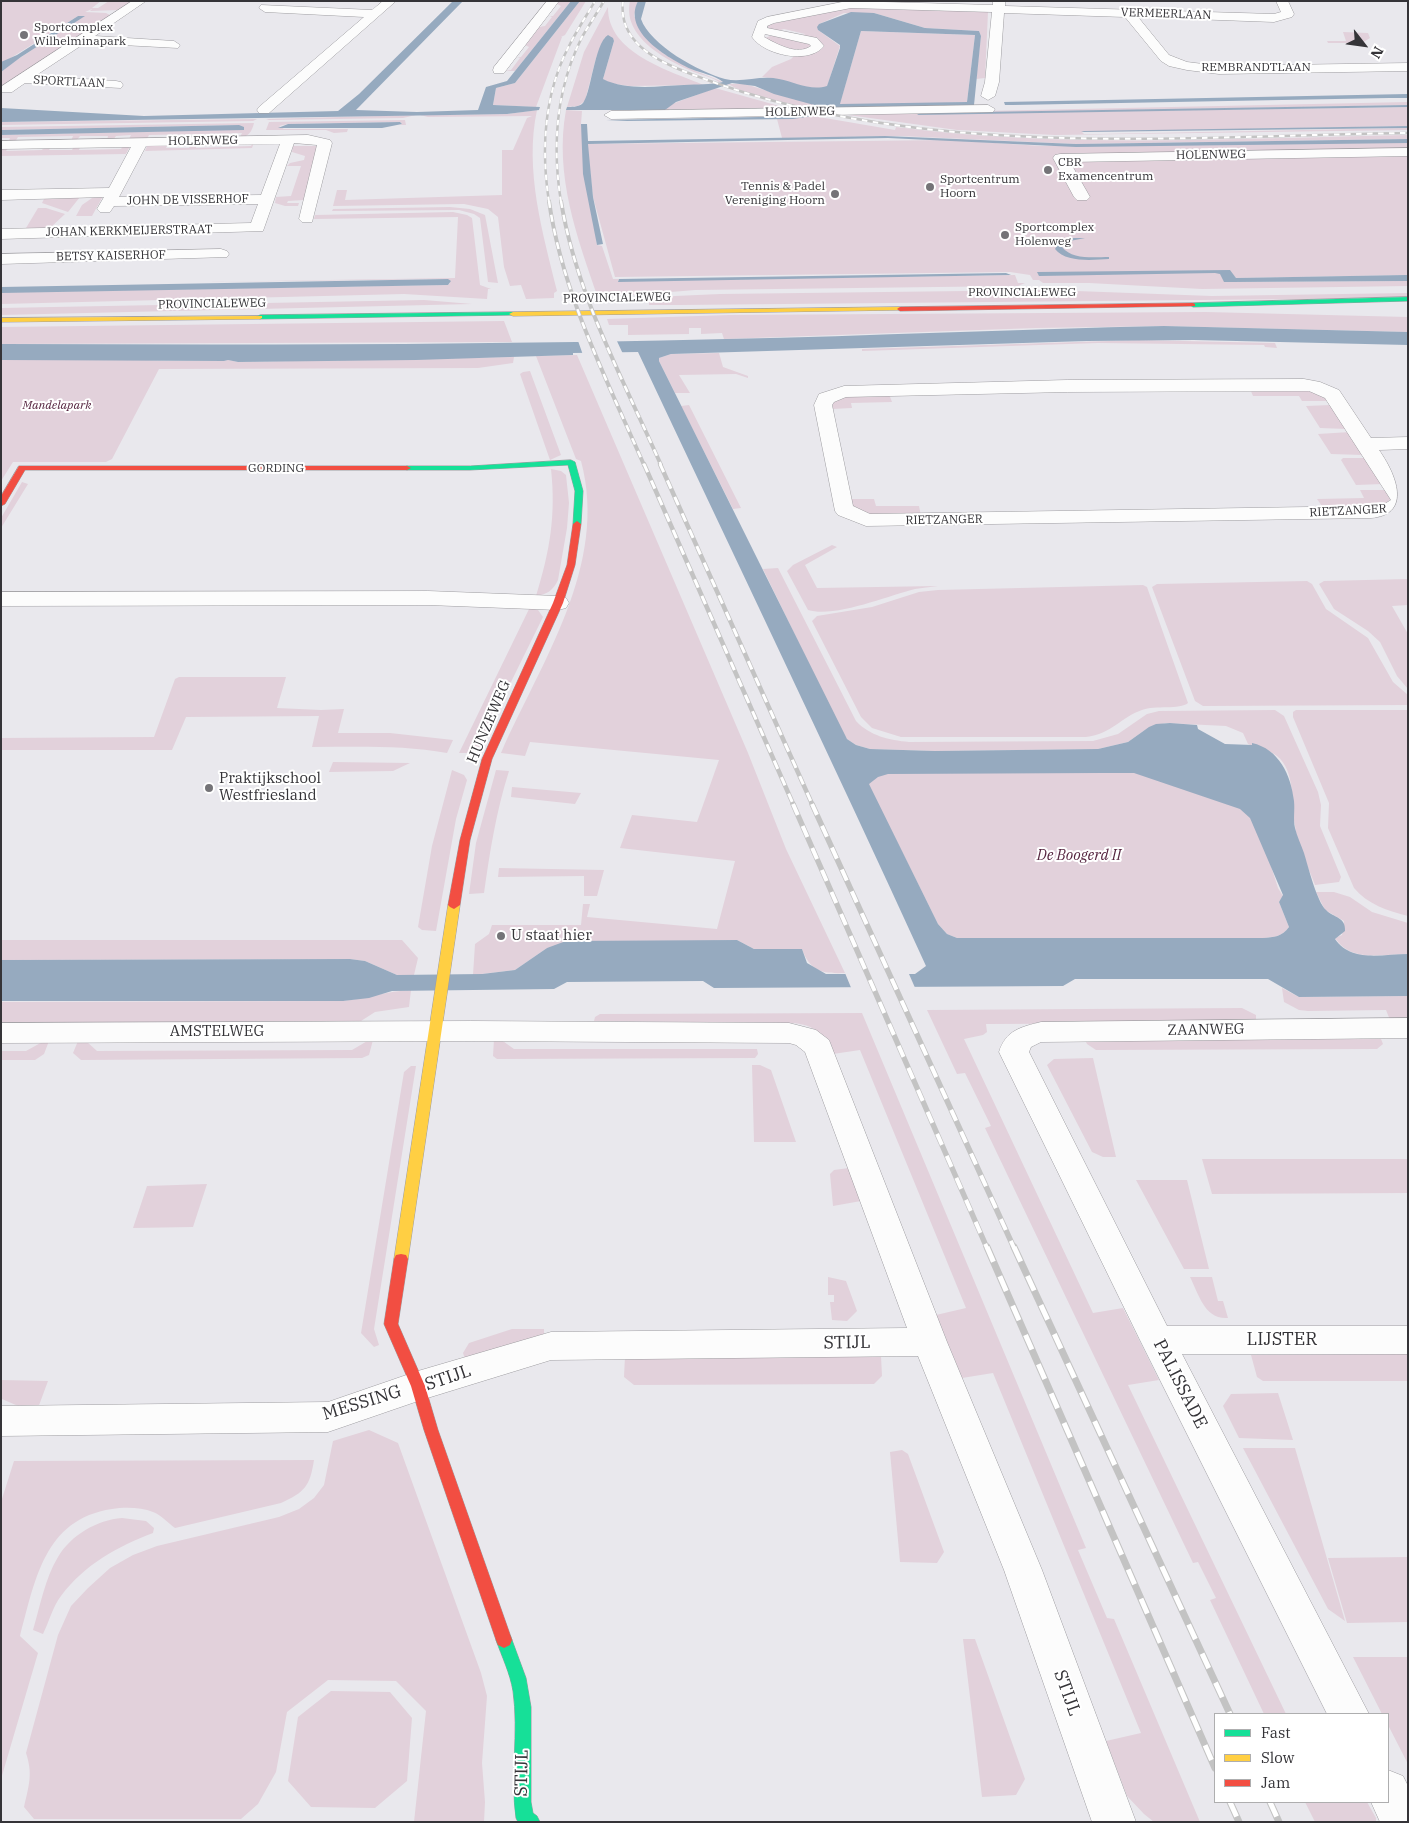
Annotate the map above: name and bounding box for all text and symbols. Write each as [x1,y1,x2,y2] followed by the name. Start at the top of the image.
[1120,5,1212,23] street label: VERMEERLAAN
[1339,20,1389,70] north arrow
[34,21,126,49] place label: Sportcomplex Wilhelminapark
[18,29,30,41] marker: Sportcomplex Wilhelminapark
[1366,43,1388,62] text: N
[1201,61,1311,75] street label: REMBRANDTLAAN
[33,73,105,91] street label: SPORTLAAN
[765,104,835,120] street label: HOLENWEG
[168,133,238,149] street label: HOLENWEG
[1176,147,1246,163] street label: HOLENWEG
[1058,156,1153,184] place label: CBR Examencentrum
[1042,164,1054,176] marker: CBR Examencentrum
[940,173,1020,201] place label: Sportcentrum Hoorn
[725,180,825,208] place label: Tennis & Padel Vereniging Hoorn
[924,181,936,193] marker: Sportcentrum Hoorn
[829,188,841,200] marker: Tennis & Padel Vereniging Hoorn
[127,192,249,208] street label: JOHN DE VISSERHOF
[1015,221,1094,249] place label: Sportcomplex Holenweg
[45,222,213,240] street label: JOHAN KERKMEIJERSTRAAT
[999,229,1011,241] marker: Sportcomplex Holenweg
[56,248,166,264] street label: BETSY KAISERHOF
[968,286,1076,300] street label: PROVINCIALEWEG
[563,290,671,306] street label: PROVINCIALEWEG
[158,296,266,312] street label: PROVINCIALEWEG
[22,399,92,413] park label: Mandelapark
[248,462,304,476] street label: GORDING
[1309,502,1387,520] street label: RIETZANGER
[905,512,983,528] street label: RIETZANGER
[463,678,515,766] street label: HUNZEWEG
[219,770,321,805] place label: Praktijkschool Westfriesland
[203,782,215,794] marker: Praktijkschool Westfriesland
[1037,847,1121,865] park label: De Boogerd II
[511,927,592,945] place label: U staat hier
[495,930,507,942] marker: U staat hier
[1167,1020,1245,1040] street label: ZAANWEG
[170,1023,264,1041] street label: AMSTELWEG
[1247,1329,1317,1351] street label: LIJSTER
[823,1332,871,1354] street label: STIJL
[1148,1336,1212,1432] street label: PALISSADE
[422,1360,474,1396] street label: STIJL
[320,1381,404,1425] street label: MESSING
[1049,1667,1085,1719] street label: STIJL
[1214,1713,1389,1803] legend
[1261,1723,1291,1742] text: Fast
[1261,1748,1294,1767] text: Slow
[511,1749,533,1797] street label: STIJL
[1261,1773,1290,1792] text: Jam

